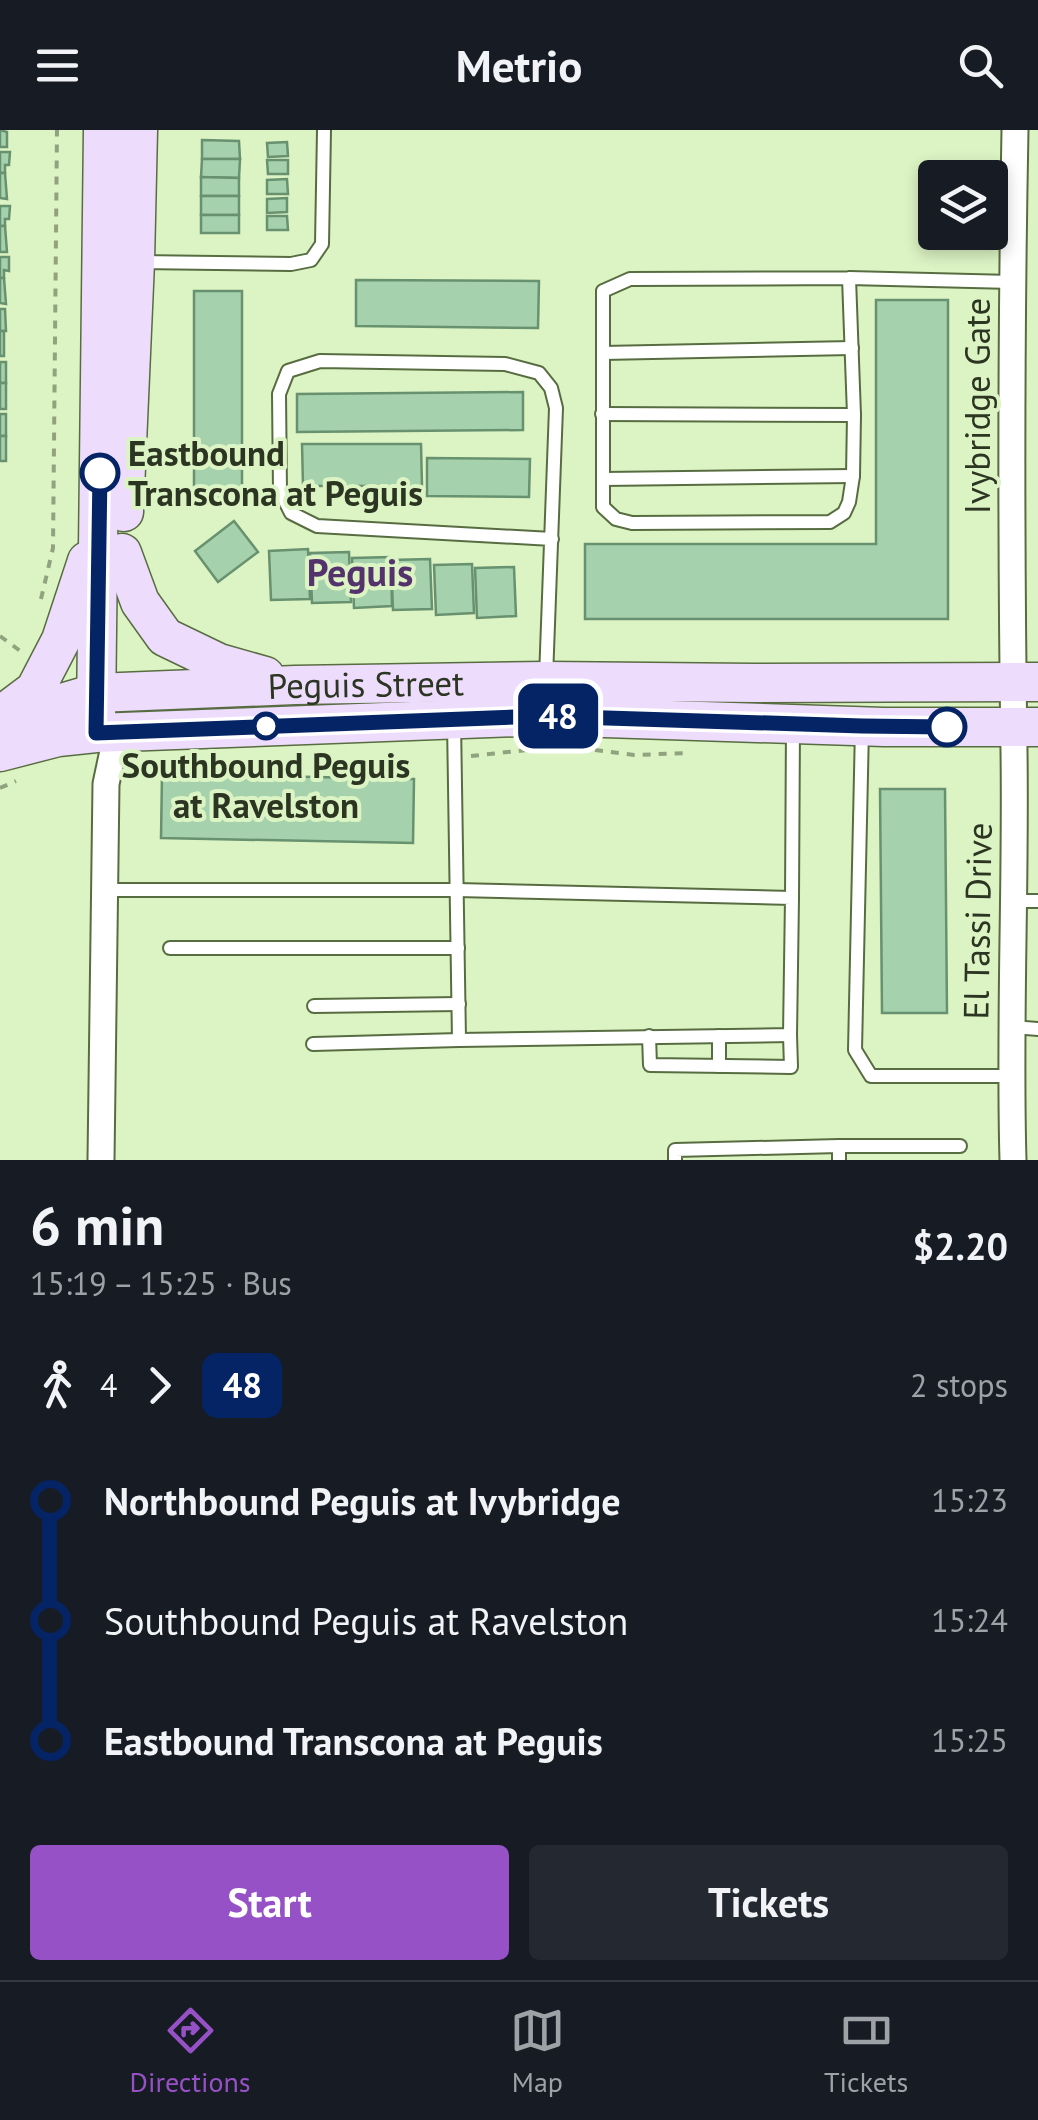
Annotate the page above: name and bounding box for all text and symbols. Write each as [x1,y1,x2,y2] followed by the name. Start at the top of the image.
[456,36,582,94] text: Metrio
[30,38,85,93] icon: menu
[953,38,1008,93] icon: search
[918,160,1008,250] map controls
[918,160,1008,250] button: layers
[954,298,1000,514] street label: Ivybridge Gate
[128,430,423,516] place label: Eastbound Transcona at Peguis
[81,454,119,492] marker: Eastbound Transcona at Peguis
[307,547,413,596] district label: Peguis
[267,659,464,709] street label: Peguis Street
[513,684,603,748] line badge: 48
[538,693,578,739] text: 48
[928,708,966,746] unlabelled marker
[253,713,279,739] marker: Southbound Peguis at Ravelston
[122,742,410,828] place label: Southbound Peguis at Ravelston
[952,822,1002,1020] street label: El Tassi Drive
[30,1189,164,1260] text: 6 min
[912,1221,1008,1270] text: $2.20
[30,1262,292,1304] text: 15:19 – 15:25 · Bus
[30,1358,85,1413] icon: walk
[132,1358,187,1413] icon: forward
[222,1362,262,1408] text: 48
[100,1364,117,1406] text: 4
[910,1364,1008,1406] text: 2 stops
[104,1476,621,1525] text: Northbound Peguis at Ivybridge
[931,1479,1008,1521] text: 15:23
[104,1596,628,1645] text: Southbound Peguis at Ravelston
[931,1599,1008,1641] text: 15:24
[104,1716,603,1765] text: Eastbound Transcona at Peguis
[931,1719,1008,1761] text: 15:25
[30,1845,509,1960] button: Start
[529,1845,1008,1960] button: Tickets
[130,2003,251,2100] tab: Directions
[510,2003,565,2100] tab: Map
[824,2003,908,2100] tab: Tickets

